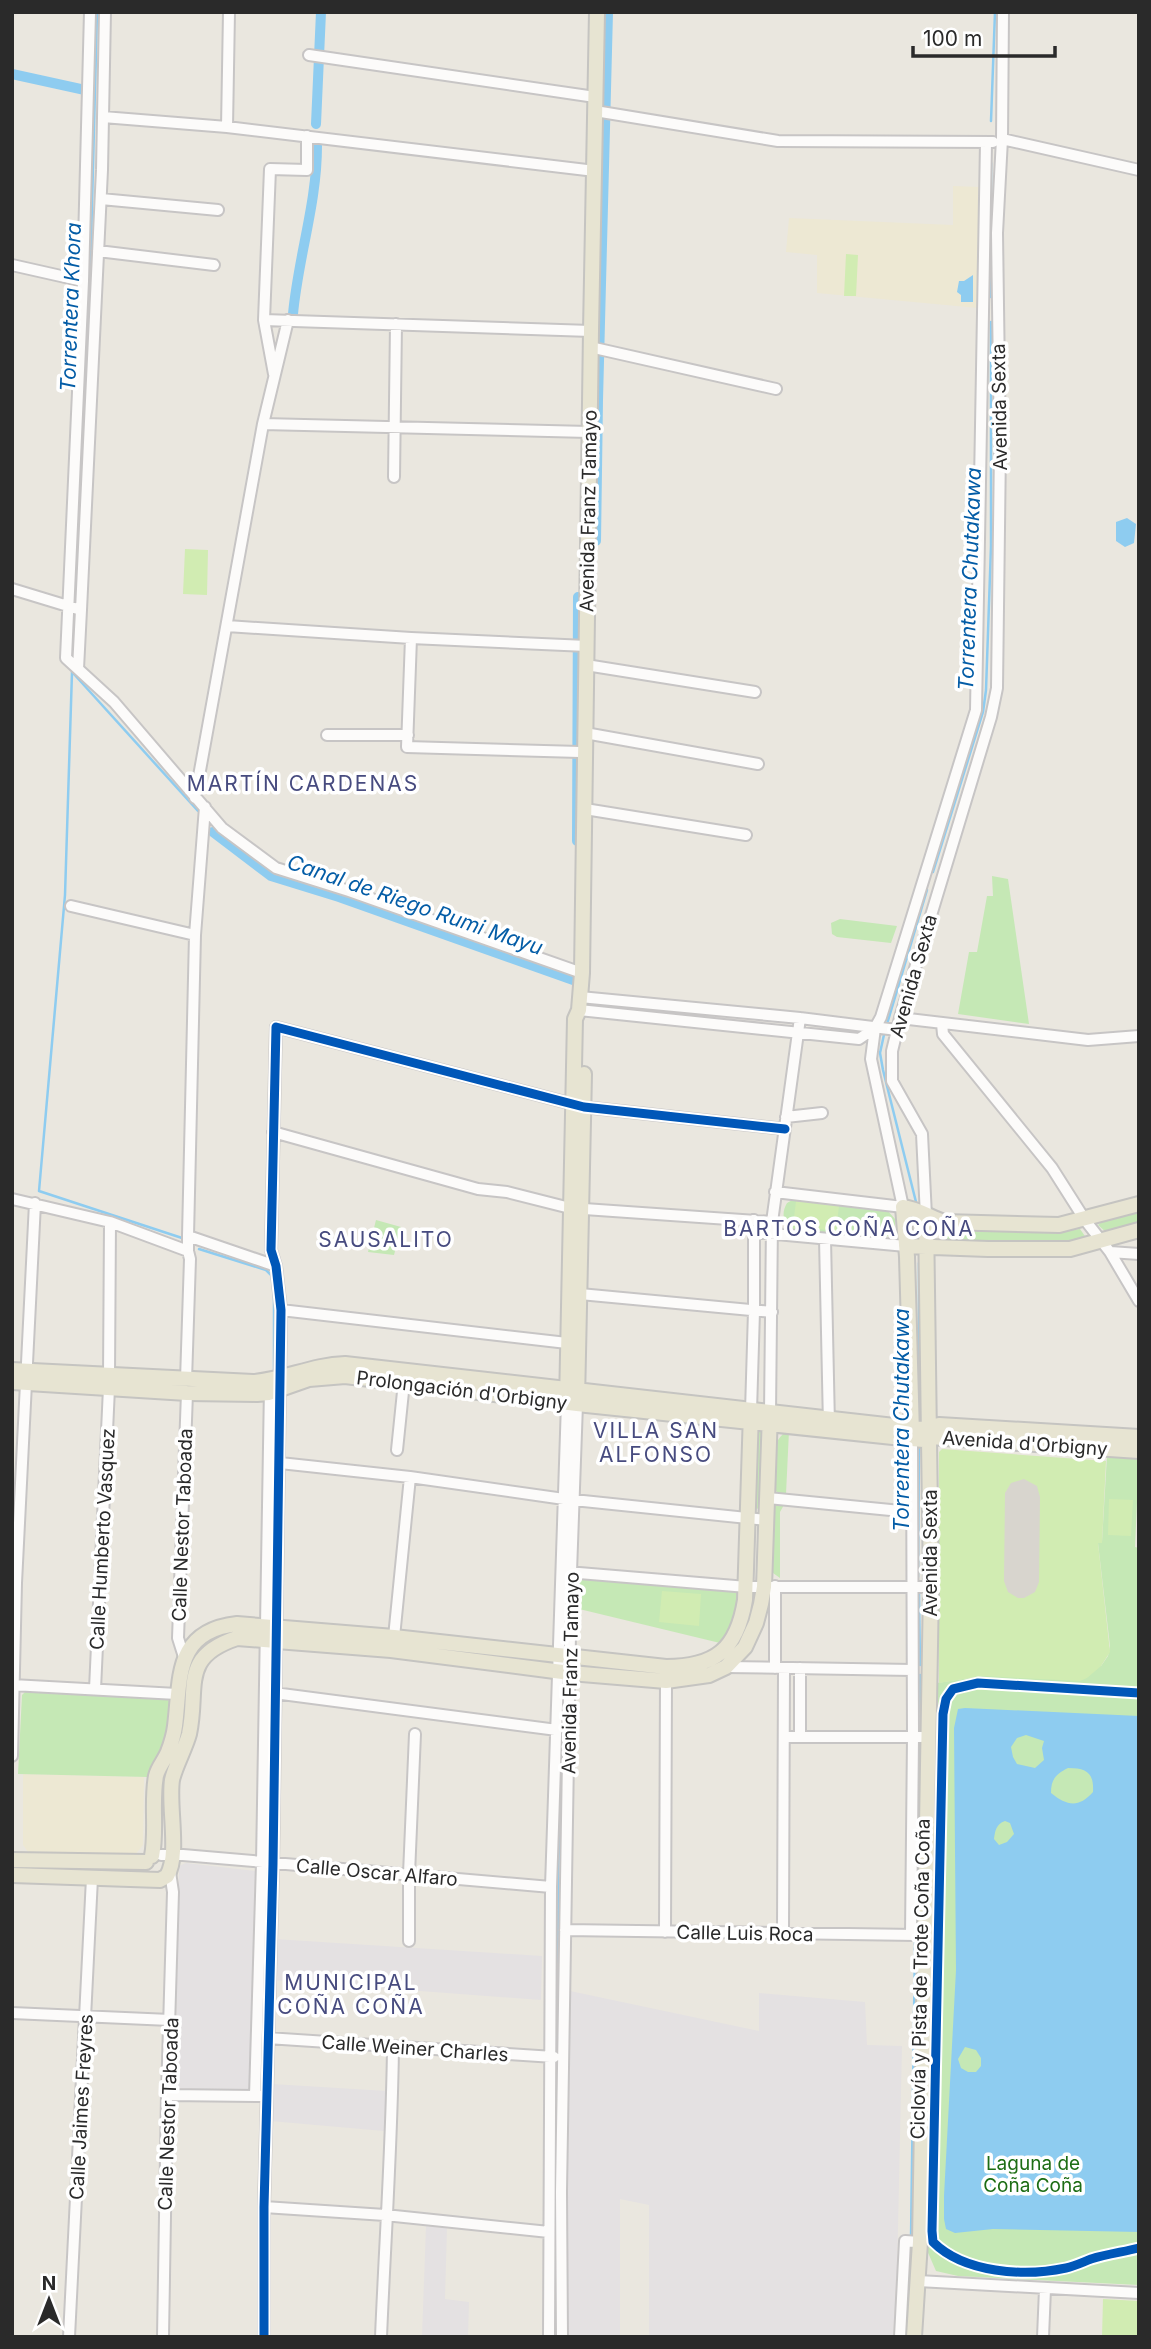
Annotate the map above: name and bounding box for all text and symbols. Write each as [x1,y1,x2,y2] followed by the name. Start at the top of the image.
[913,14,1055,58] scale bar
[923,26,982,51] text: 100 m
[55,222,86,392] water label: Torrentera Khora
[987,343,1012,471] street label: Avenida Sexta
[575,410,602,612] street label: Avenida Franz Tamayo
[953,467,986,691] water label: Torrentera Chutakawa
[187,770,419,796] district label: MARTÍN CARDENAS
[284,849,546,960] water label: Canal de Riego Rumi Mayu
[885,912,942,1040] street label: Avenida Sexta
[723,1215,975,1241] district label: BARTOS COÑA COÑA
[318,1227,454,1252] district label: SAUSALITO
[889,1308,914,1532] water label: Torrentera Chutakawa
[355,1366,569,1415] street label: Prolongación d'Orbigny
[593,1418,719,1467] district label: VILLA SAN ALFONSO
[942,1426,1109,1461] street label: Avenida d'Orbigny
[85,1428,120,1651] street label: Calle Humberto Vasquez
[168,1428,197,1622] street label: Calle Nestor Taboada
[919,1489,942,1617] street label: Avenida Sexta
[557,1572,584,1774] street label: Avenida Franz Tamayo
[906,1818,935,2140] street label: Ciclovía y Pista de Trote Coña Coña
[295,1854,459,1891] street label: Calle Oscar Alfaro
[676,1921,814,1946] street label: Calle Luis Roca
[277,1970,425,2019] district label: MUNICIPAL COÑA COÑA
[65,2013,98,2201] street label: Calle Jaimes Freyres
[154,2017,183,2211] street label: Calle Nestor Taboada
[321,2030,509,2067] street label: Calle Weiner Charles
[983,2152,1083,2197] park label: Laguna de Coña Coña
[14,2265,84,2335] north arrow
[42,2272,56,2295] text: N

